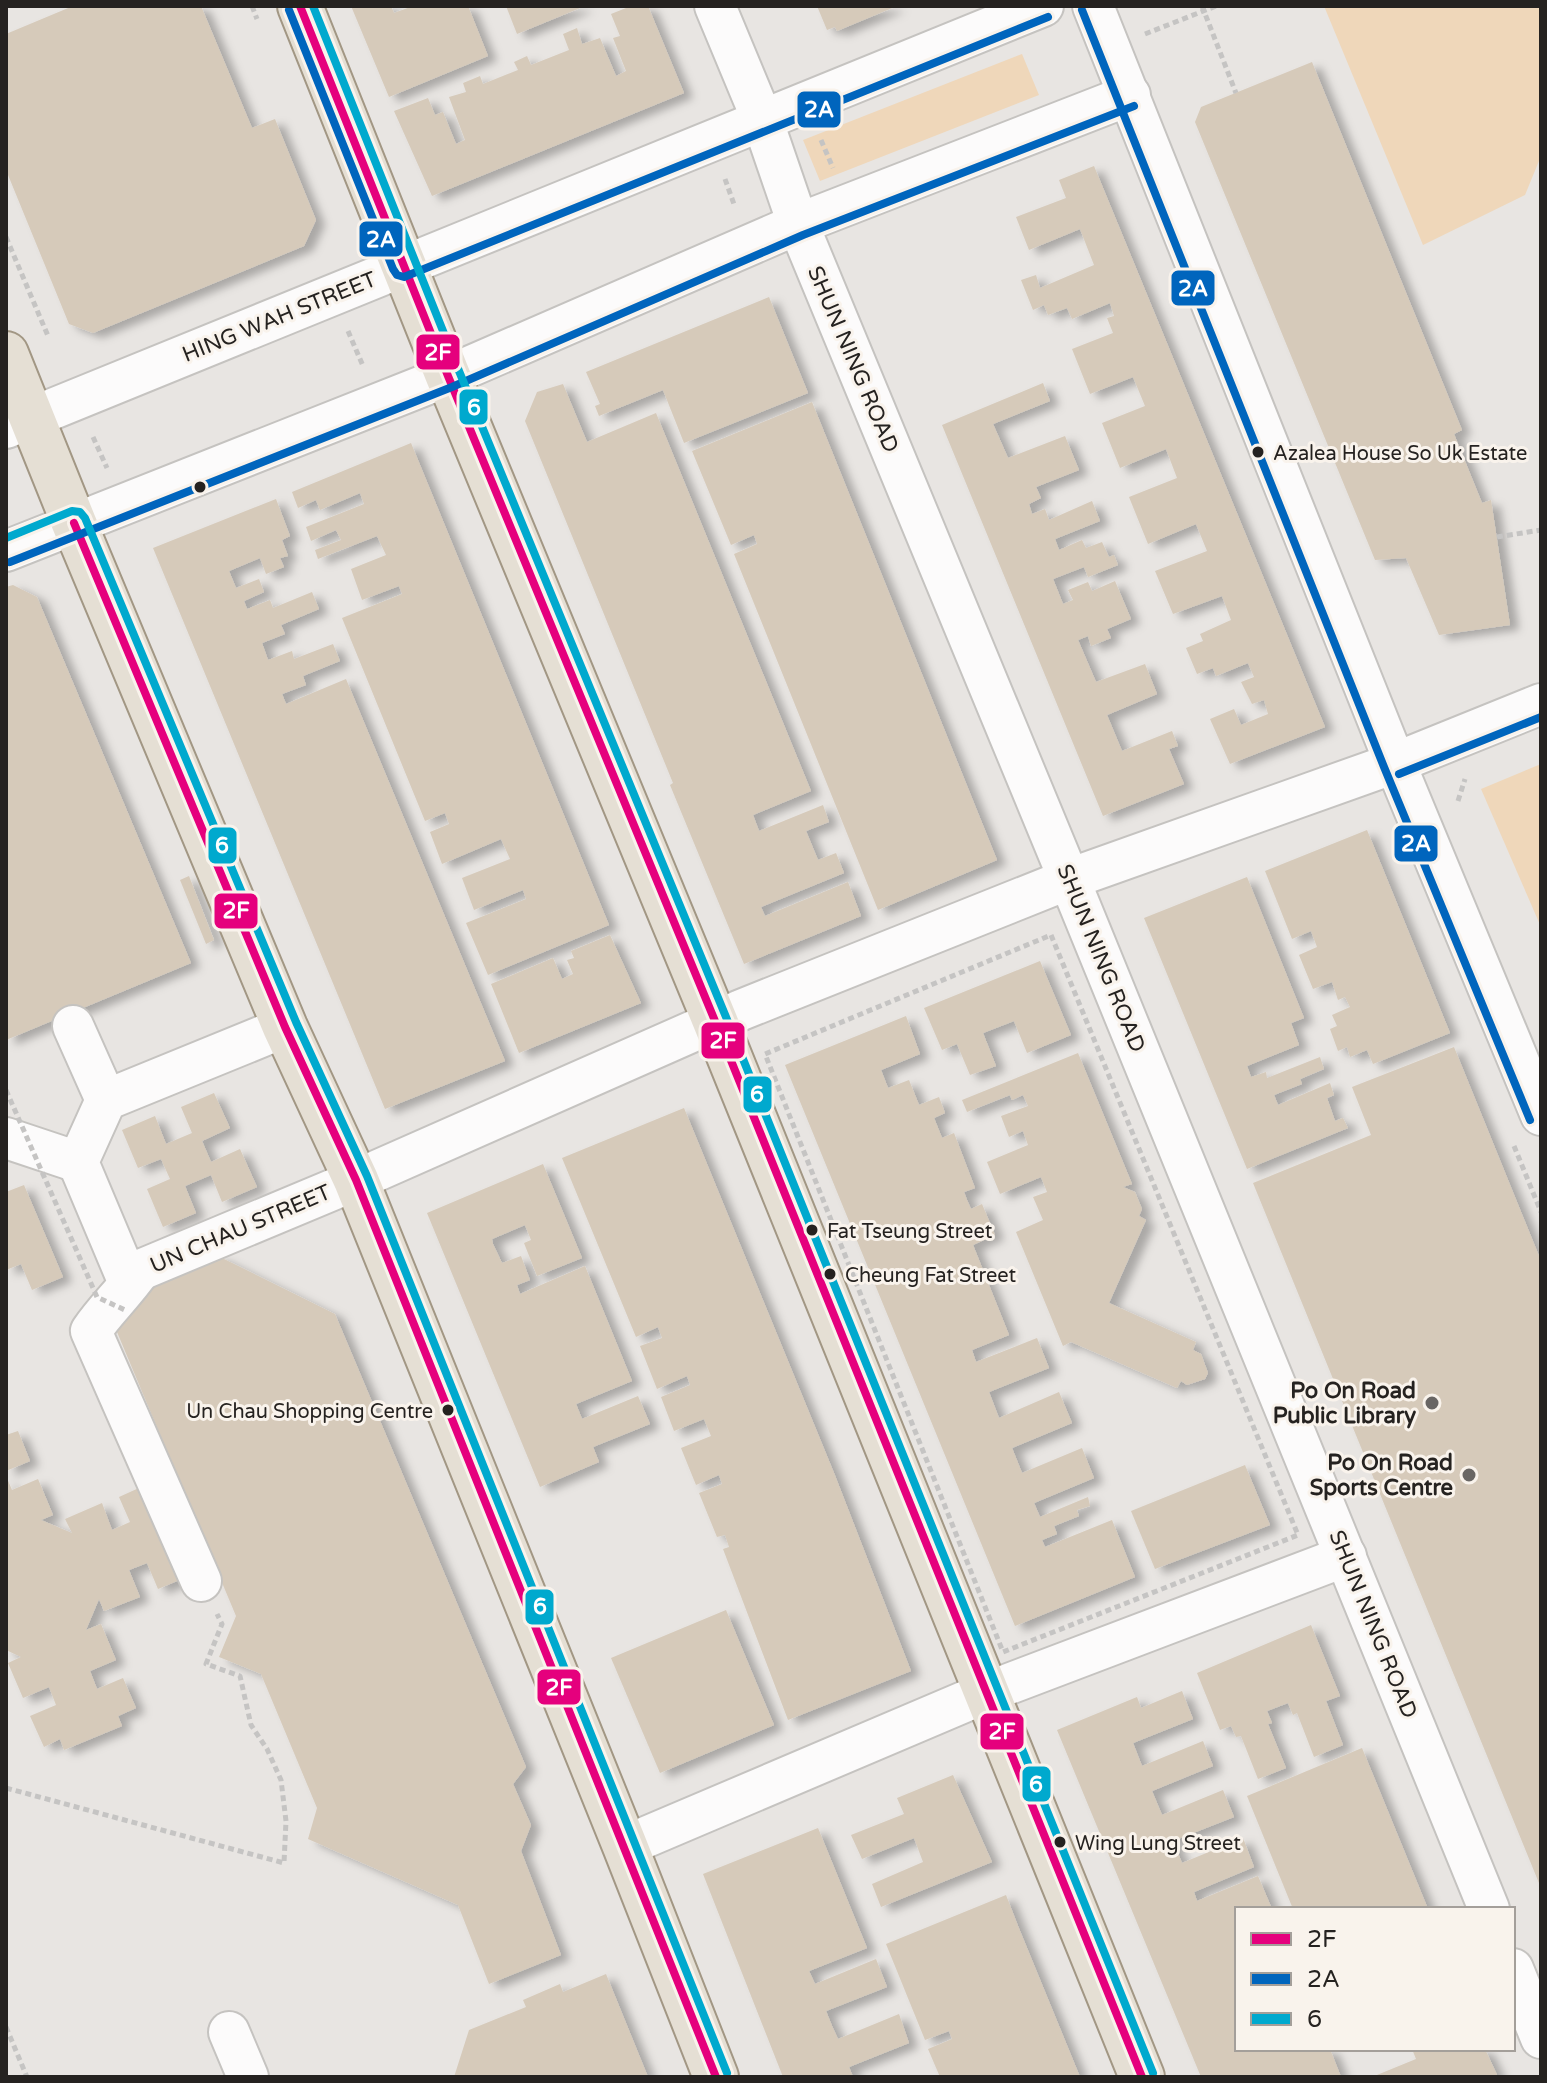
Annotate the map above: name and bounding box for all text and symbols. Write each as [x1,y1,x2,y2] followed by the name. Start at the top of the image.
[796,90,842,129] line badge: 2A
[804,97,834,123] text: 2A
[358,220,404,258] line badge: 2A
[366,227,396,253] text: 2A
[802,262,904,457] street label: SHUN NING ROAD
[178,266,381,368] street label: HING WAH STREET
[1170,269,1216,307] line badge: 2A
[1178,276,1208,302] text: 2A
[415,333,461,371] line badge: 2F
[424,340,452,366] text: 2F
[458,388,489,426] line badge: 6
[467,395,481,421] text: 6
[1273,442,1527,466] place label: Azalea House So Uk Estate
[1250,444,1266,460] marker: Azalea House So Uk Estate
[192,479,208,495] unlabelled marker
[1393,824,1439,863] line badge: 2A
[207,826,238,865] line badge: 6
[1401,831,1431,857] text: 2A
[215,833,229,859] text: 6
[1051,861,1151,1056] street label: SHUN NING ROAD
[213,892,259,930] line badge: 2F
[222,898,250,924] text: 2F
[700,1021,746,1060] line badge: 2F
[709,1028,737,1054] text: 2F
[742,1075,773,1114] line badge: 6
[750,1082,764,1108] text: 6
[146,1179,335,1279] street label: UN CHAU STREET
[827,1220,993,1244] place label: Fat Tseung Street
[804,1222,820,1238] marker: Fat Tseung Street
[845,1264,1017,1288] place label: Cheung Fat Street
[822,1266,838,1282] marker: Cheung Fat Street
[1273,1378,1416,1429] place label: Po On Road Public Library
[1423,1394,1441,1412] marker: Po On Road Public Library
[186,1400,433,1424] place label: Un Chau Shopping Centre
[440,1402,456,1418] marker: Un Chau Shopping Centre
[1310,1450,1453,1501] place label: Po On Road Sports Centre
[1460,1466,1478,1484] marker: Po On Road Sports Centre
[1323,1527,1423,1722] street label: SHUN NING ROAD
[524,1588,555,1626] line badge: 6
[533,1594,547,1620] text: 6
[536,1668,582,1706] line badge: 2F
[545,1675,573,1701] text: 2F
[979,1712,1025,1751] line badge: 2F
[988,1719,1016,1745] text: 2F
[1021,1765,1052,1803] line badge: 6
[1029,1772,1043,1798] text: 6
[1075,1832,1241,1856] place label: Wing Lung Street
[1052,1834,1068,1850] marker: Wing Lung Street
[1235,1907,1515,2051] legend
[1307,1925,1337,1954] text: 2F
[1307,1965,1340,1994] text: 2A
[1307,2005,1322,2034] text: 6

